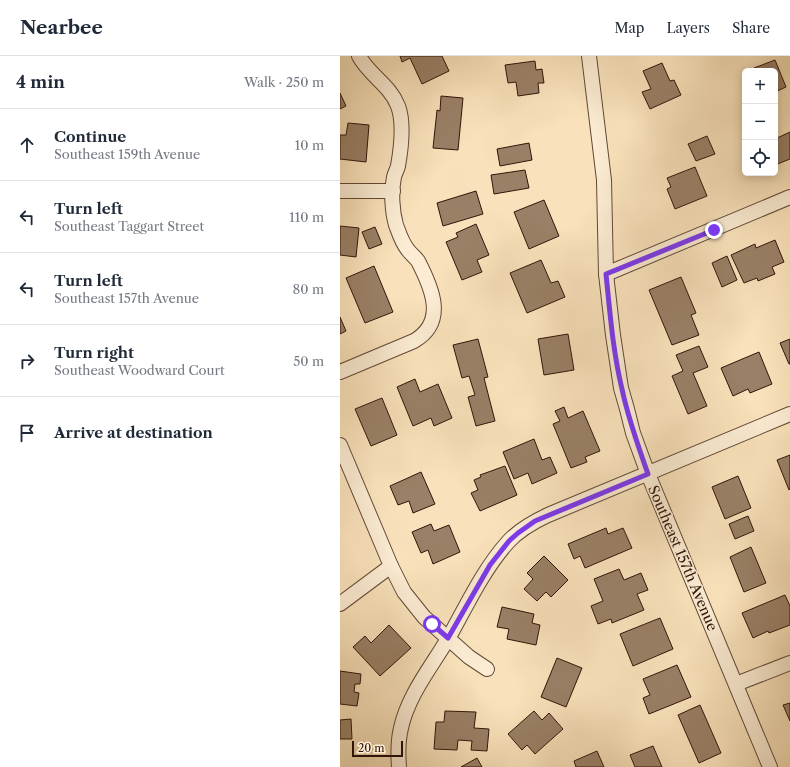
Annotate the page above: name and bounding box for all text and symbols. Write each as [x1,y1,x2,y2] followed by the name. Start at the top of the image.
[20,16,103,39] text: Nearbee
[614,19,644,37] text: Map
[666,19,710,37] text: Layers
[732,19,770,37] text: Share
[742,68,778,176] map controls
[742,68,778,104] button: +
[16,72,65,92] text: 4 min
[244,74,324,90] text: Walk · 250 m
[742,104,778,140] button: −
[54,127,126,146] text: Continue
[16,134,38,156] icon: ahead
[295,137,324,153] text: 10 m
[742,140,778,176] button: locate
[54,146,200,162] text: Southeast 159th Avenue
[54,199,123,218] text: Turn left
[16,206,38,228] icon: left
[289,209,324,225] text: 110 m
[54,218,204,234] text: Southeast Taggart Street
[705,221,723,239] route end
[54,271,123,290] text: Turn left
[16,278,38,300] icon: left
[292,281,324,297] text: 80 m
[54,290,199,306] text: Southeast 157th Avenue
[54,343,134,362] text: Turn right
[16,350,38,372] icon: right
[293,353,324,369] text: 50 m
[54,362,225,378] text: Southeast Woodward Court
[16,422,38,444] icon: arrive
[54,423,213,442] text: Arrive at destination
[644,483,722,634] street label: Southeast 157th Avenue
[423,615,441,633] route start
[352,739,403,758] scale bar
[358,741,384,755] text: 20 m

